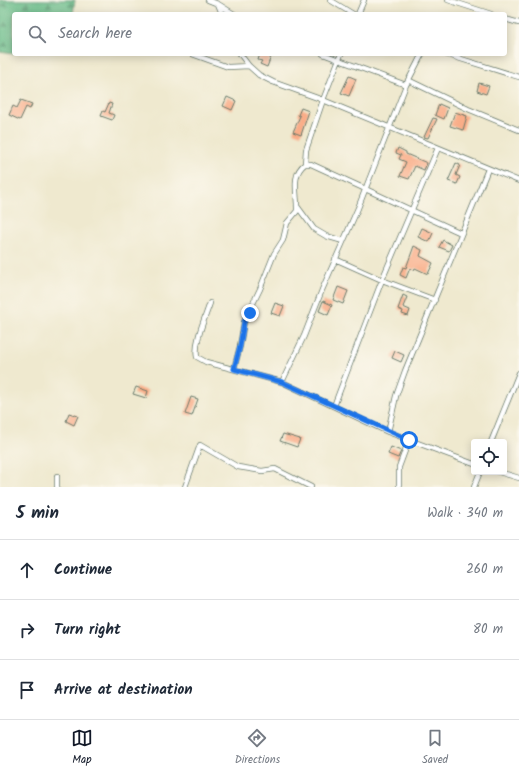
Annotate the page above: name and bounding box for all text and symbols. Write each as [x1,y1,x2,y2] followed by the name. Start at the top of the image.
[12,12,507,56] search box
[58,22,132,46] text: Search here
[26,23,48,45] icon: search
[241,304,259,322] route end
[400,431,418,449] route start
[471,439,507,475] map controls
[471,439,507,475] button: locate
[16,500,59,527] text: 5 min
[427,503,503,524] text: Walk · 340 m
[54,558,112,582] text: Continue
[16,559,38,581] icon: ahead
[466,559,503,580] text: 260 m
[54,618,121,642] text: Turn right
[16,619,38,641] icon: right
[473,619,503,640] text: 80 m
[54,678,193,702] text: Arrive at destination
[16,679,38,701] icon: arrive
[71,727,93,769] tab: Map
[235,727,280,769] tab: Directions
[422,727,448,769] tab: Saved

